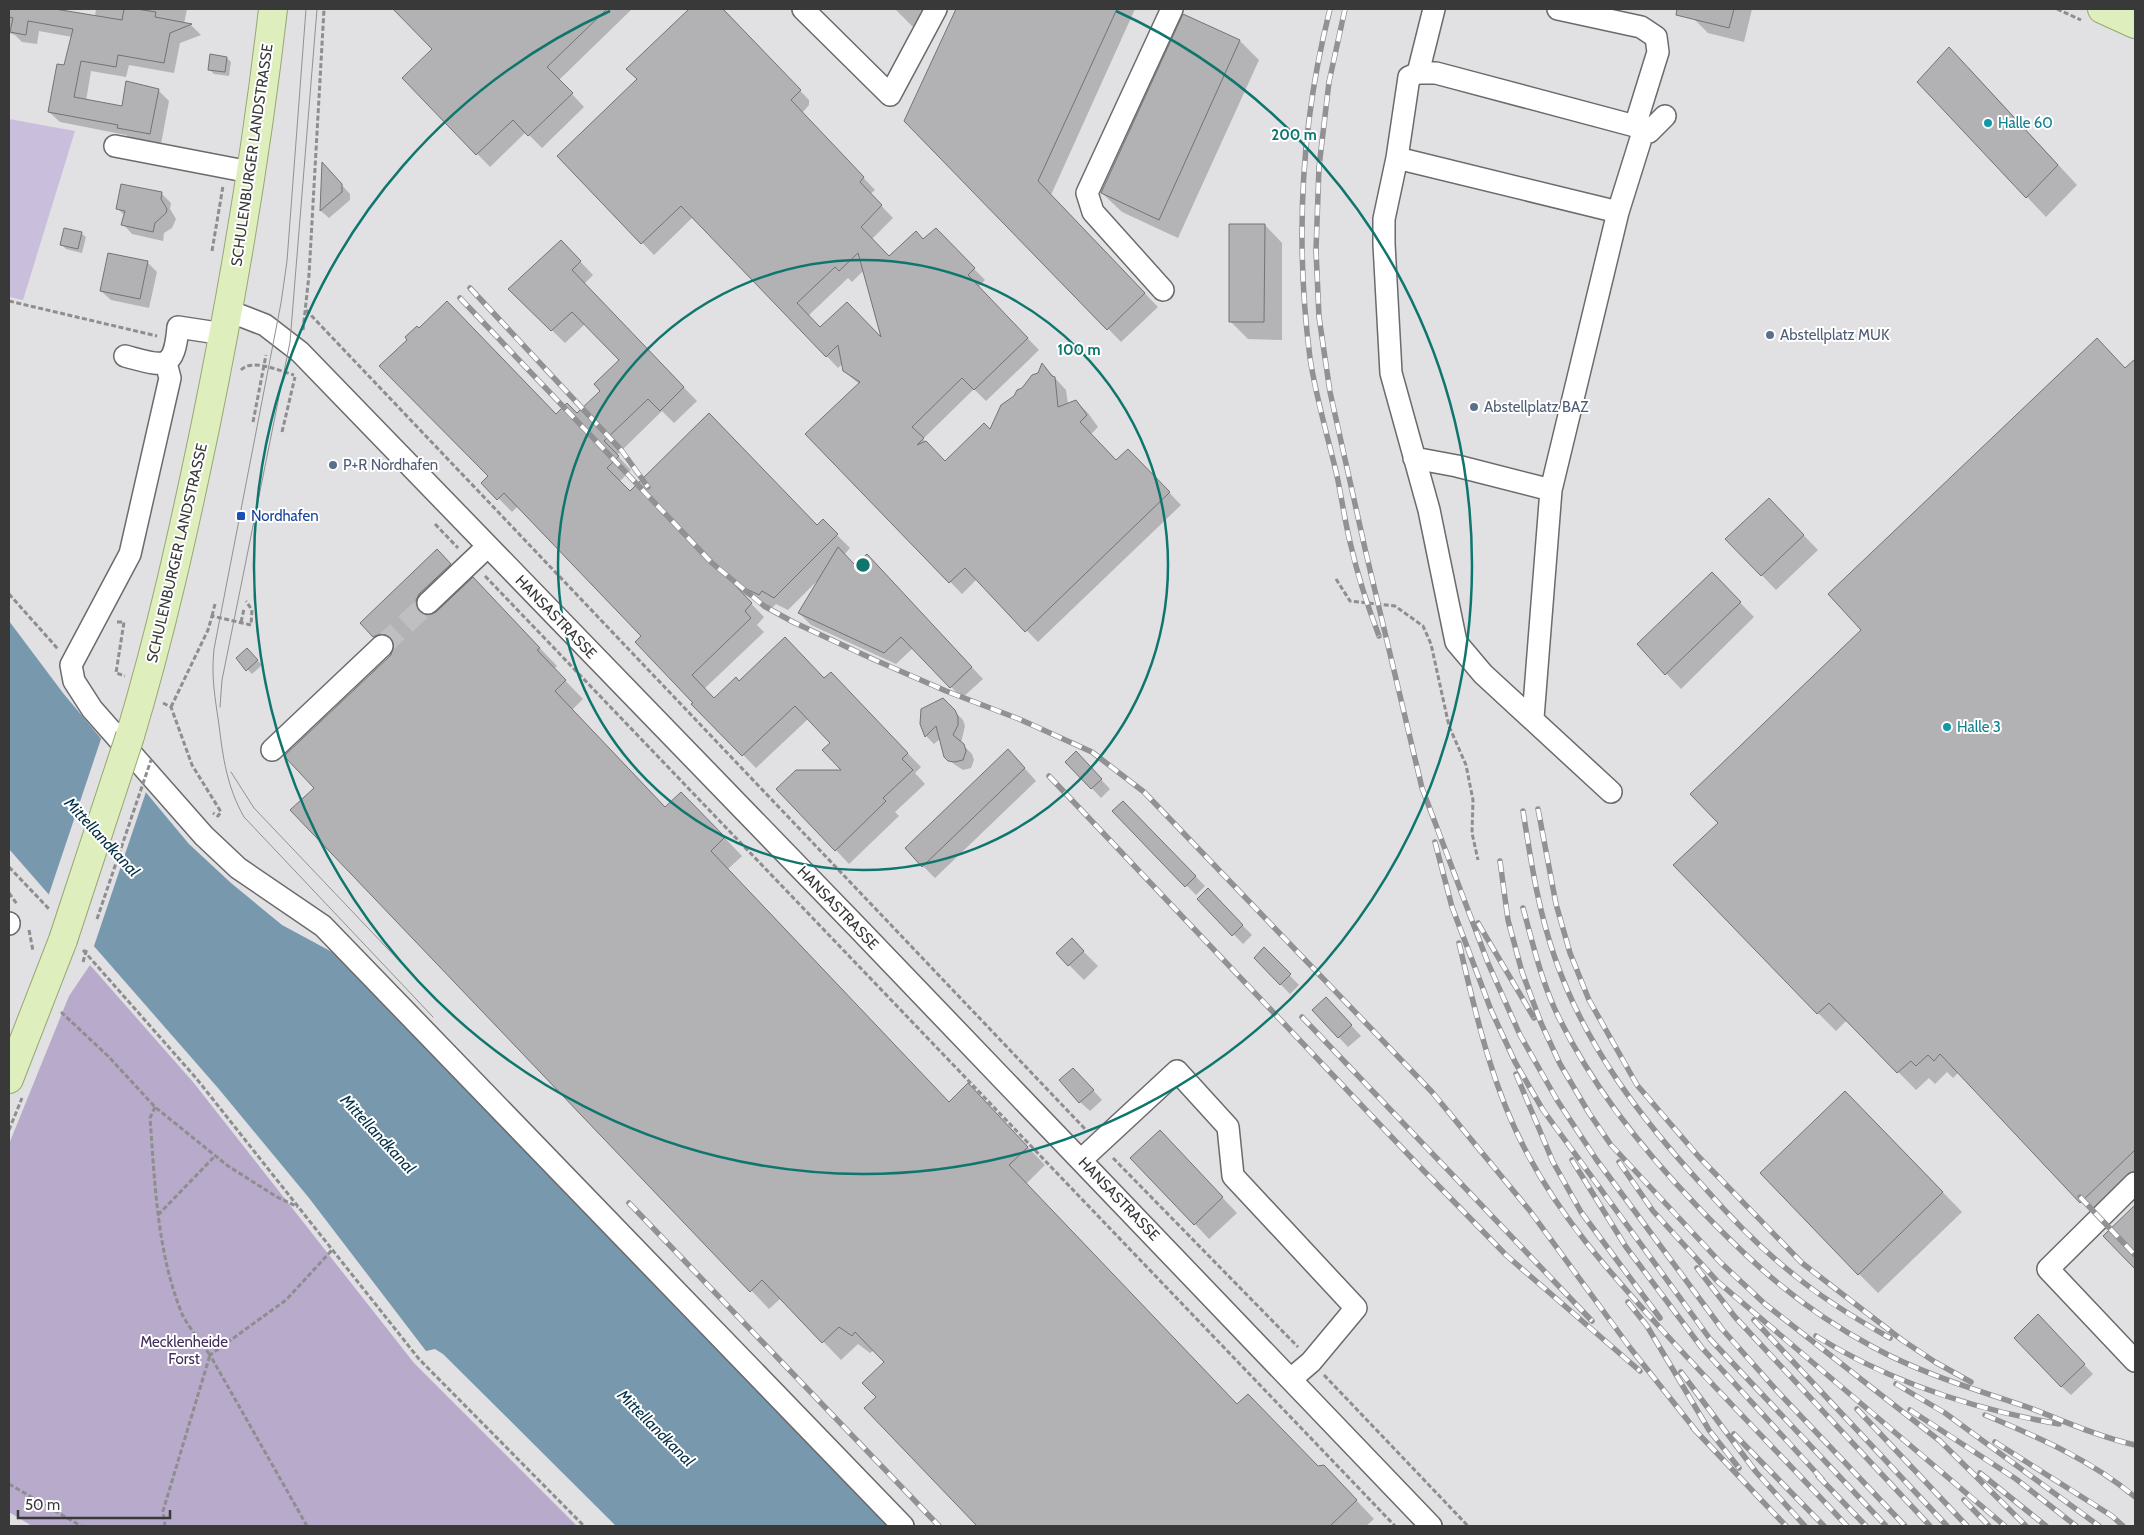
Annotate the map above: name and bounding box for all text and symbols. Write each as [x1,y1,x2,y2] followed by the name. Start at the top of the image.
[227,43,277,267] street label: SCHULENBURGER LANDSTRASSE
[1998,114,2053,132] place label: Halle 60
[1982,117,1994,129] marker: Halle 60
[1271,126,1317,144] text: 200 m
[1780,326,1890,344] place label: Abstellplatz MUK
[1764,329,1776,341] marker: Abstellplatz MUK
[1057,341,1101,359] text: 100 m
[1484,398,1589,416] place label: Abstellplatz BAZ
[1468,401,1480,413] marker: Abstellplatz BAZ
[143,442,211,664] street label: SCHULENBURGER LANDSTRASSE
[343,456,438,474] place label: P+R Nordhafen
[327,459,339,471] marker: P+R Nordhafen
[251,507,319,525] place label: Nordhafen
[235,510,247,522] marker: Nordhafen
[854,556,872,574] centre of rings
[512,571,600,663] street label: HANSASTRASSE
[1957,718,2001,736] place label: Halle 3
[1941,721,1953,733] marker: Halle 3
[60,793,144,881] water label: Mittellandkanal
[794,862,882,954] street label: HANSASTRASSE
[336,1090,420,1178] water label: Mittellandkanal
[1075,1153,1163,1245] street label: HANSASTRASSE
[140,1333,228,1368] park label: Mecklenheide Forst
[613,1385,699,1471] water label: Mittellandkanal
[18,1488,170,1520] scale bar
[25,1496,60,1514] text: 50 m

